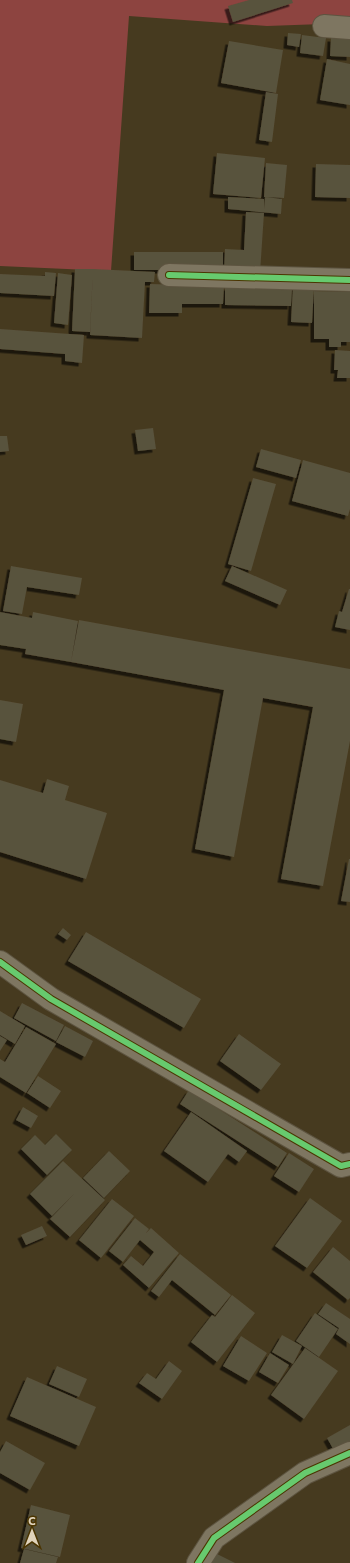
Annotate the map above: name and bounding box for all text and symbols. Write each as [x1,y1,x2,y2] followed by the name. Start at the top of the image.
[12,1511,52,1551] north arrow
[28,1514,36,1527] text: С

